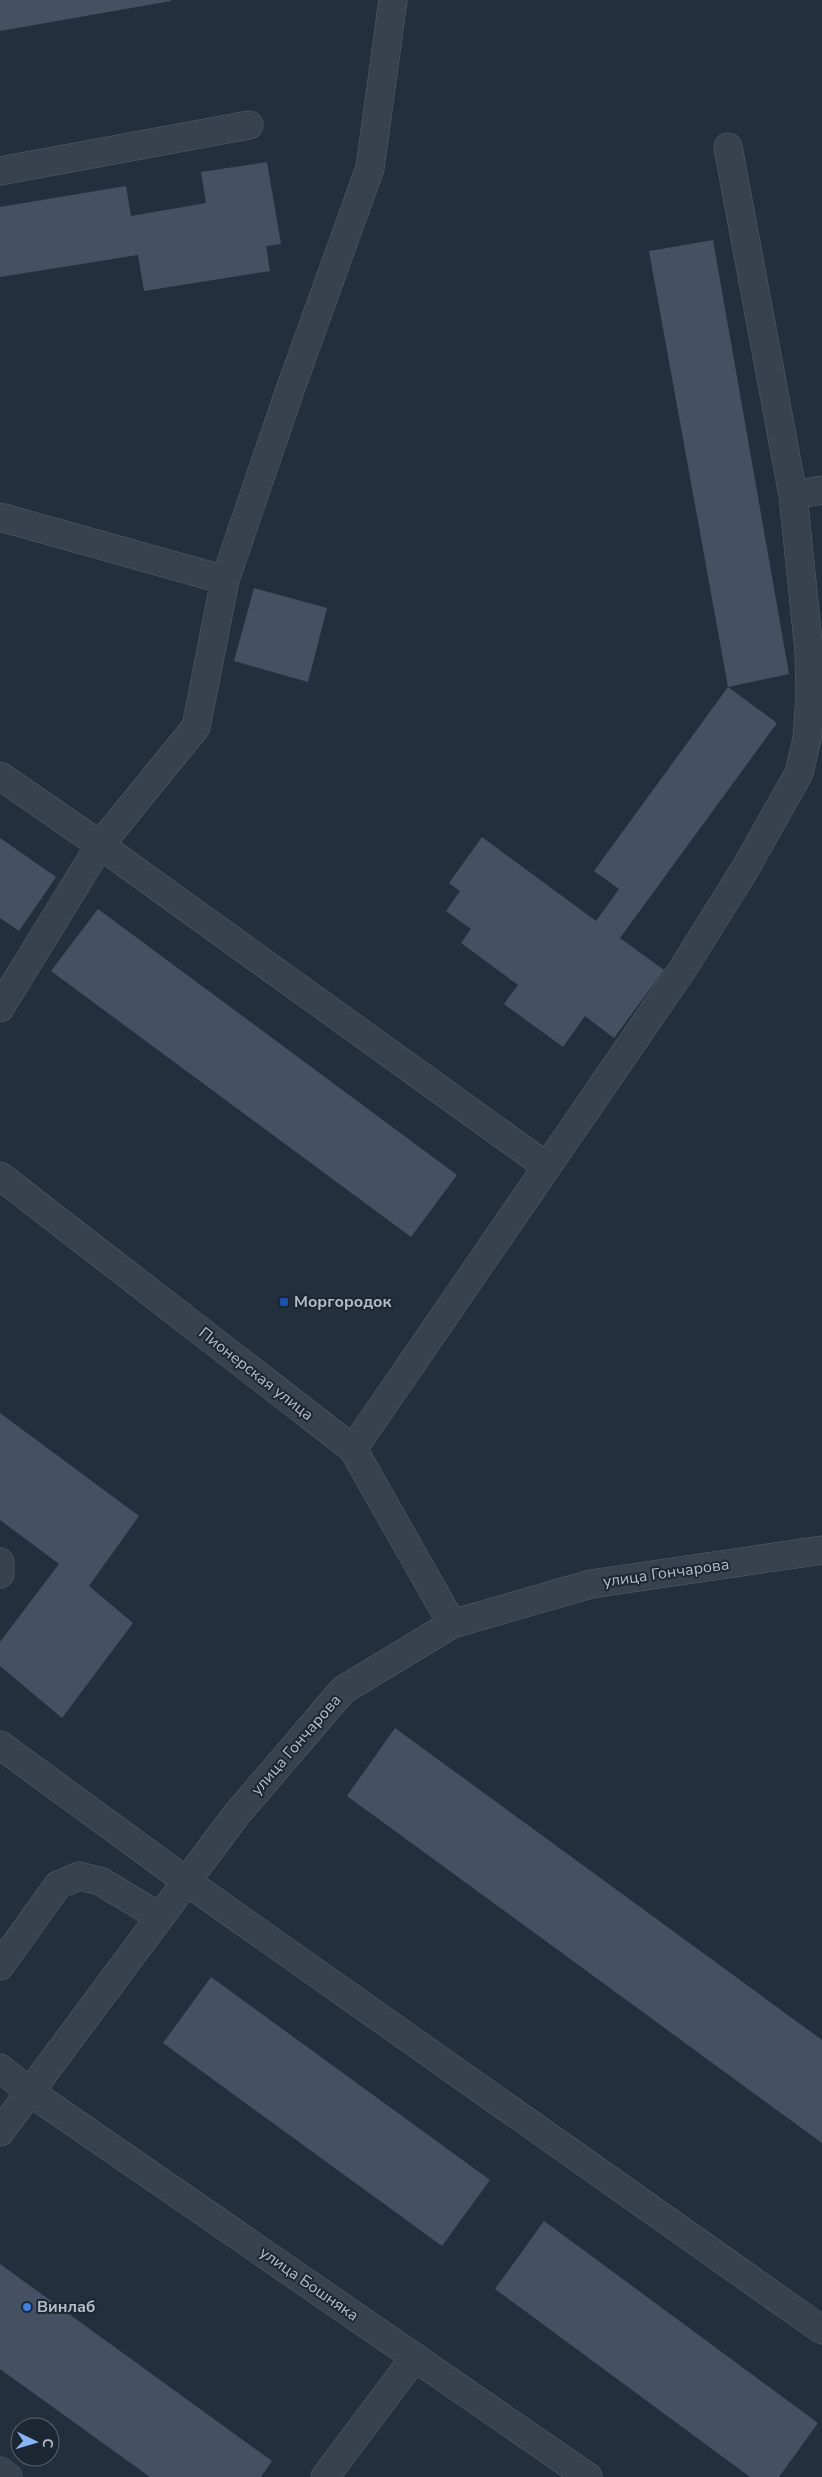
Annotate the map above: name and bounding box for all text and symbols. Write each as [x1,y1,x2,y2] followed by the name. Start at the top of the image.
[294,1291,392,1313] place label: Моргородок
[278,1296,290,1308] marker: Моргородок
[194,1322,318,1426] street label: Пионерская улица
[601,1553,731,1593] street label: улица Гончарова
[246,1690,346,1800] street label: улица Гончарова
[255,2242,363,2326] street label: улица Бошняка
[37,2296,95,2318] place label: Винлаб
[21,2301,33,2313] marker: Винлаб
[10,2417,60,2467] north arrow
[38,2438,57,2449] text: С

